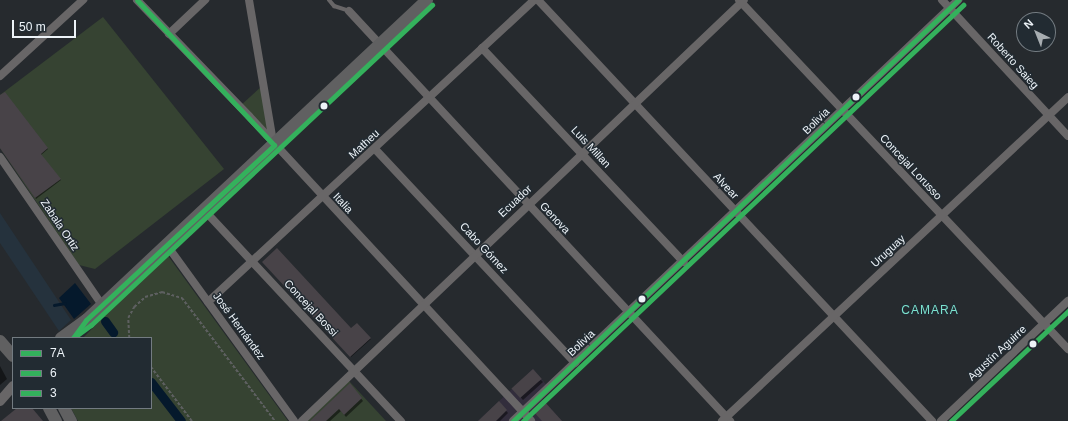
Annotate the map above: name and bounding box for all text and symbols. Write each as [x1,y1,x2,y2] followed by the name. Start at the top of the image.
[14,12,78,38] scale bar
[1016,12,1056,52] north arrow
[1021,17,1035,31] text: N
[19,20,46,34] text: 50 m
[985,30,1041,92] street label: Roberto Saieg
[851,92,861,102] unlabelled marker
[319,101,329,111] unlabelled marker
[800,105,832,137] street label: Bolivia
[568,123,614,171] street label: Luis Millan
[346,127,382,161] street label: Matheu
[877,131,945,203] street label: Concejal Lorusso
[711,170,741,202] street label: Alvear
[496,182,534,220] street label: Ecuador
[330,190,356,216] street label: Italia
[38,196,82,254] street label: Zabala Ortiz
[537,199,573,237] street label: Genova
[457,220,511,276] street label: Cabo Gómez
[868,232,908,270] street label: Uruguay
[281,277,341,339] street label: Concejal Bossi
[210,290,268,362] street label: José Hernández
[637,294,647,304] unlabelled marker
[901,304,959,318] district label: CAMARA
[965,322,1029,384] street label: Agustín Aguirre
[565,327,597,359] street label: Bolivia
[12,337,152,409] legend
[1028,339,1038,349] unlabelled marker
[50,346,65,360] text: 7A
[50,366,57,380] text: 6
[50,386,57,400] text: 3

